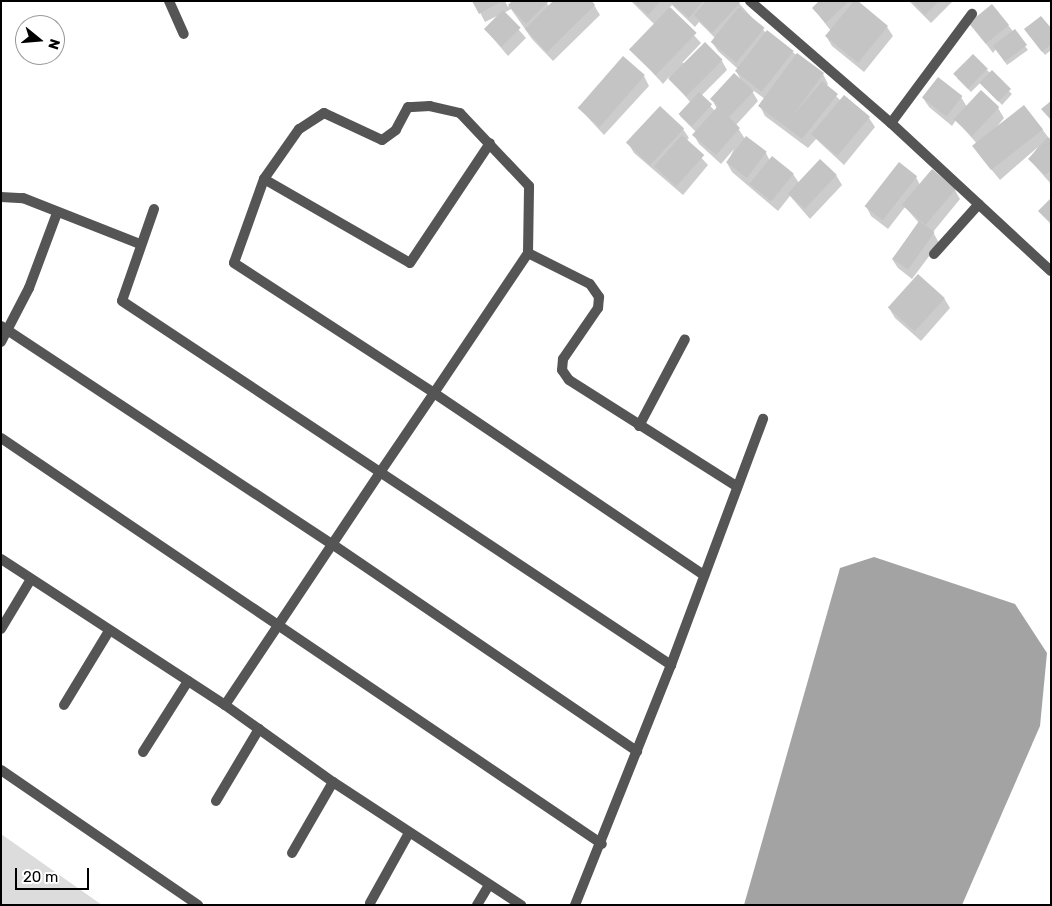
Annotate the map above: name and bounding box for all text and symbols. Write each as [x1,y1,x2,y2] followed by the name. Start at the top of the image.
[15,15,65,65] north arrow
[44,37,63,52] text: N
[18,858,91,890] scale bar
[23,868,58,886] text: 20 m

